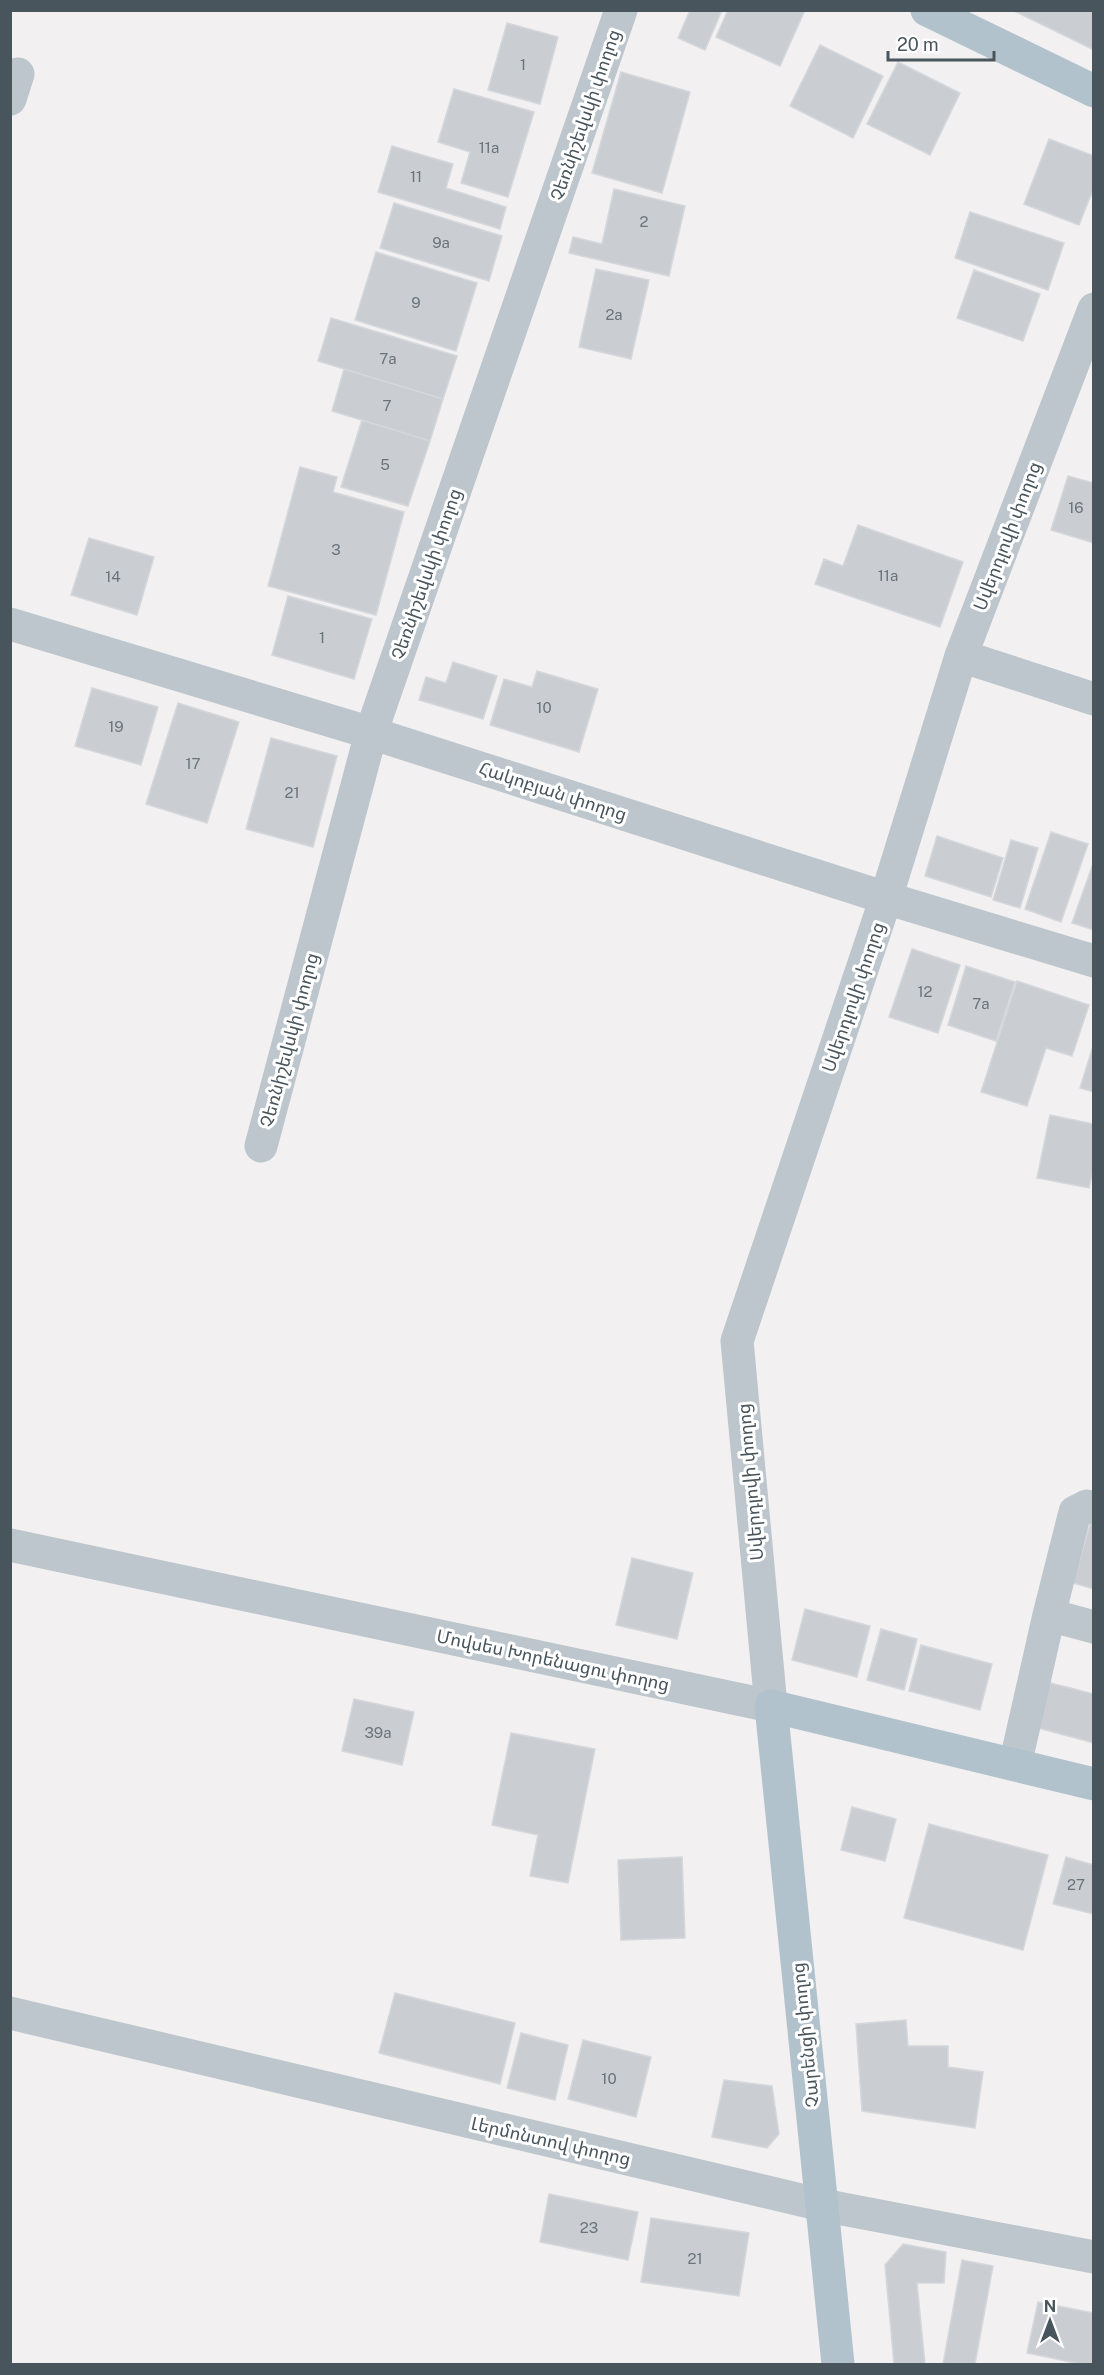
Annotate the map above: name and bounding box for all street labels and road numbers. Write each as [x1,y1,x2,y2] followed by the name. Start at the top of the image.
[546,27,624,203] street label: Չեռնիշեվսկի փողոց
[969,459,1045,613] street label: Սվերդլովի փողոց
[387,486,465,662] street label: Չեռնիշեվսկի փողոց
[477,757,629,825] street label: Հակոբյան փողոց
[817,919,889,1075] street label: Սվերդլովի փողոց
[256,950,322,1130] street label: Չեռնիշեվսկի փողոց
[733,1403,767,1561] street label: Սվերդլովի փողոց
[435,1625,671,1695] street label: Մովսես Խորենացու փողոց
[787,1962,823,2108] street label: Չարենցի փողոց
[469,2112,633,2170] street label: Լերմոնտով փողոց

